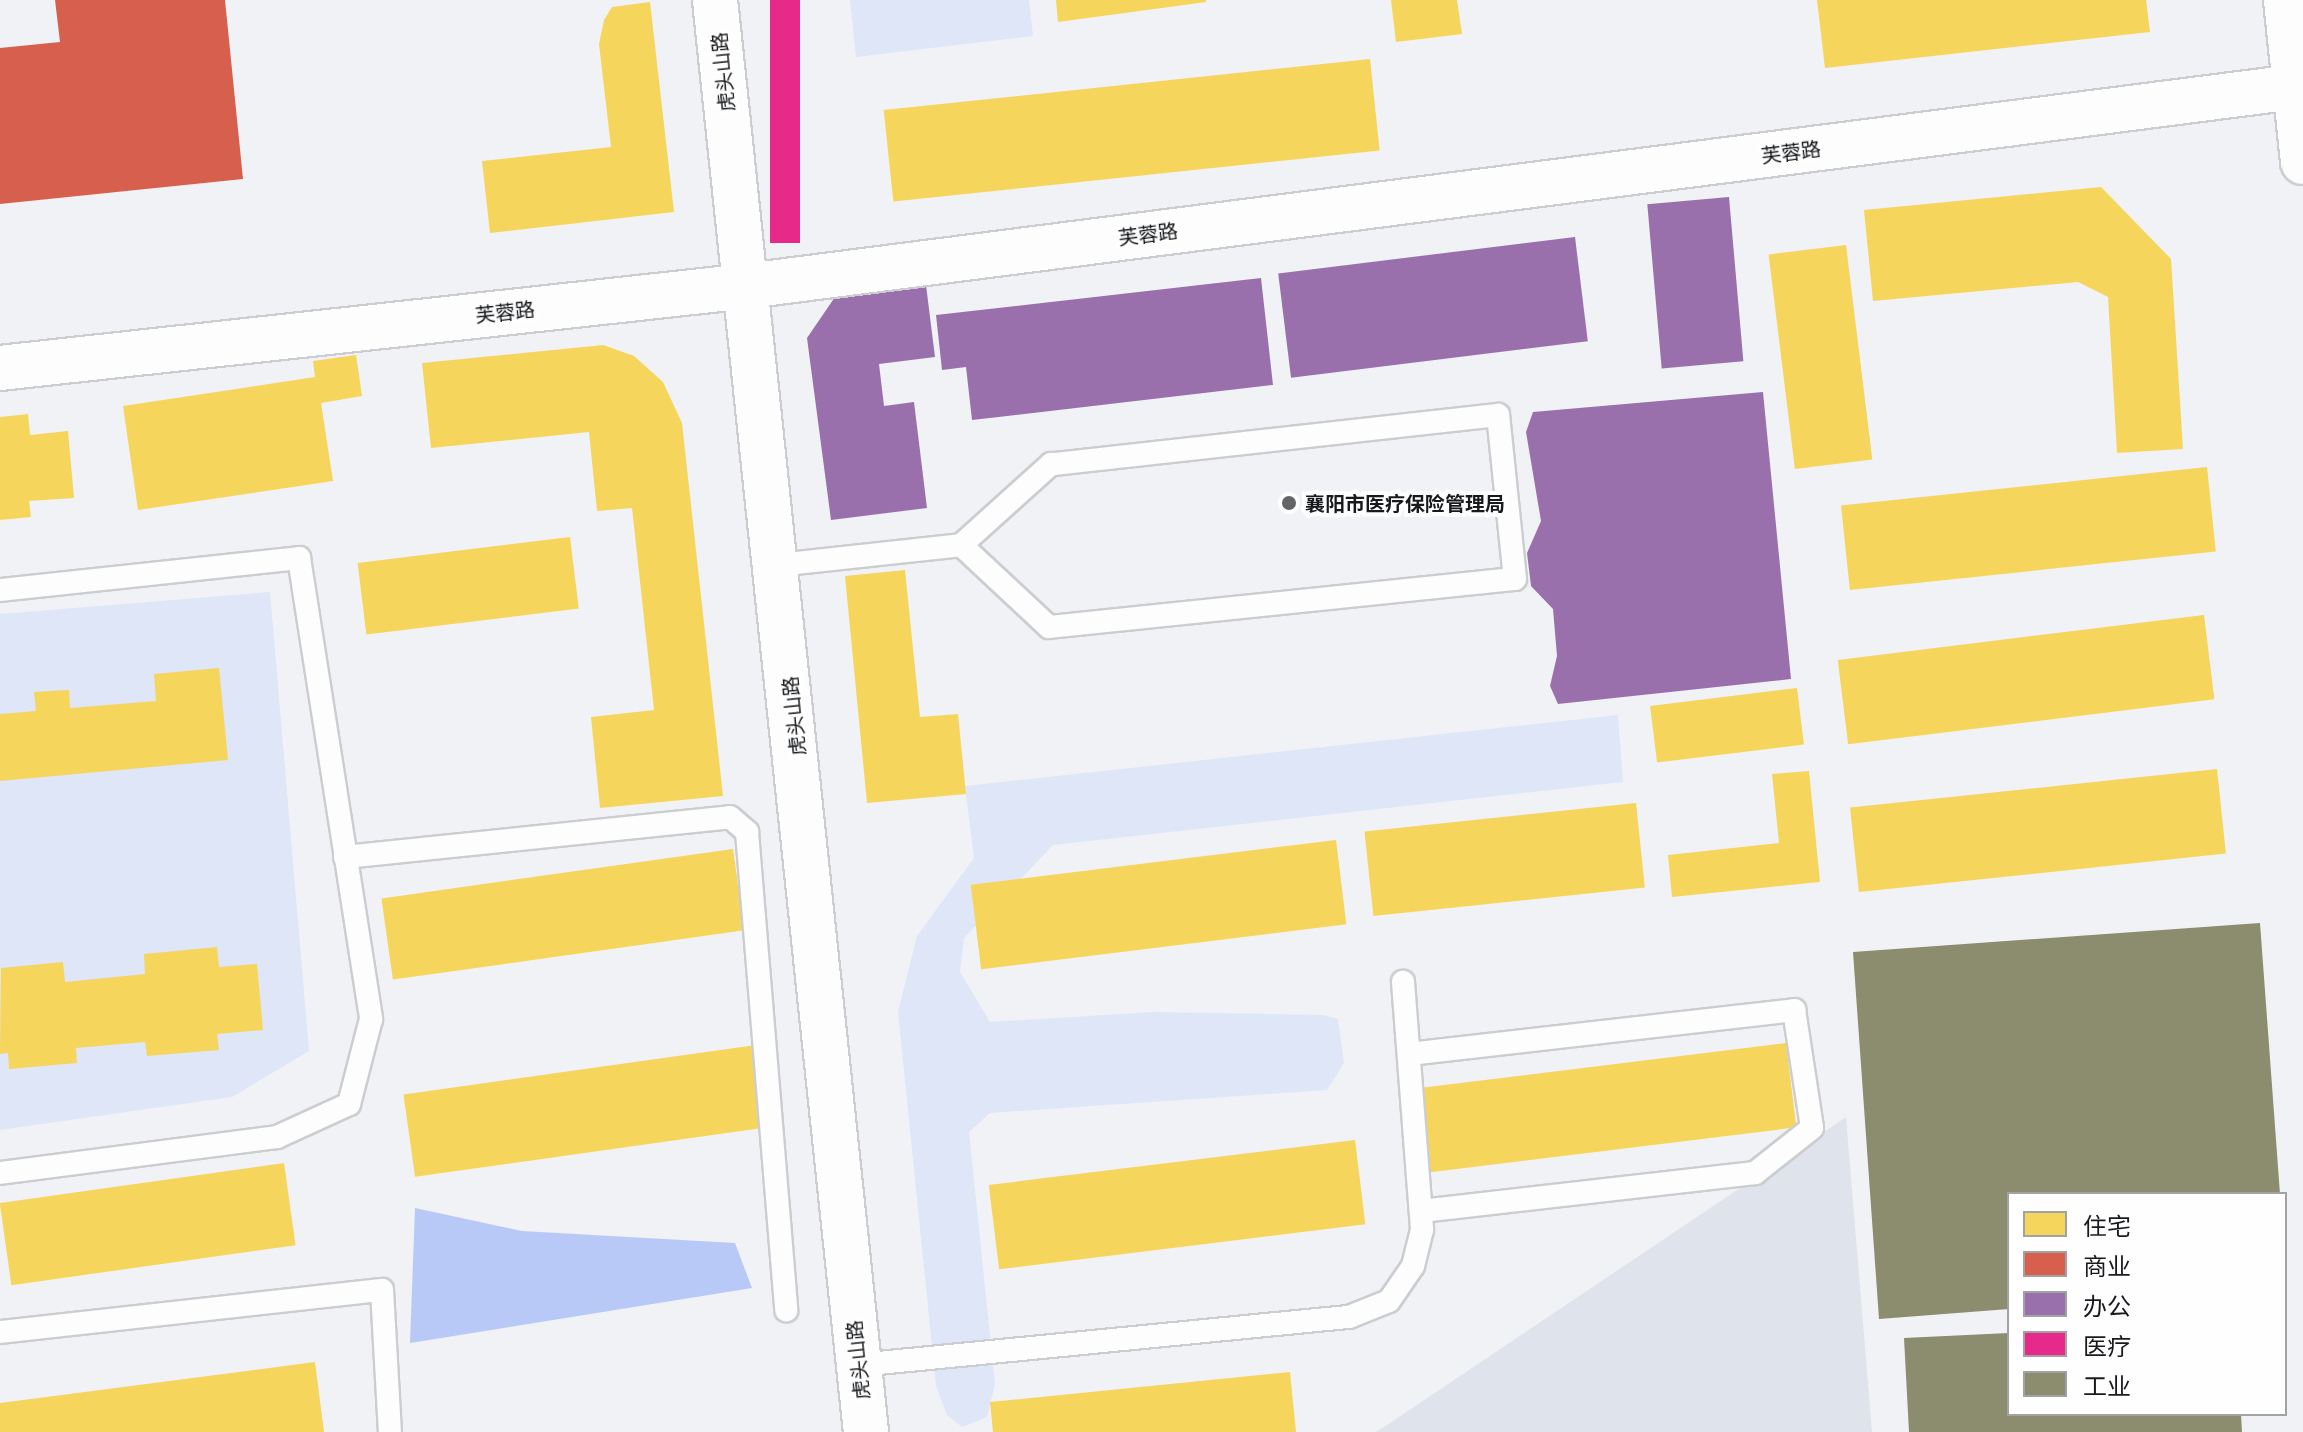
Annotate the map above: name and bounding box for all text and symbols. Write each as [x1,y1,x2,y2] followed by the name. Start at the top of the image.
[707,31,739,113] street label: 虎头山路
[1760,136,1822,168] street label: 芙蓉路
[1117,218,1179,250] street label: 芙蓉路
[474,297,536,327] street label: 芙蓉路
[1305,491,1505,515] place label: 襄阳市医疗保险管理局
[1280,494,1298,512] marker: 襄阳市医疗保险管理局
[778,675,810,757] street label: 虎头山路
[2007,1192,2287,1416] legend
[2083,1210,2131,1242] text: 住宅
[2083,1250,2131,1282] text: 商业
[2083,1290,2131,1322] text: 办公
[842,1319,874,1401] street label: 虎头山路
[2083,1330,2131,1362] text: 医疗
[2083,1370,2131,1402] text: 工业

